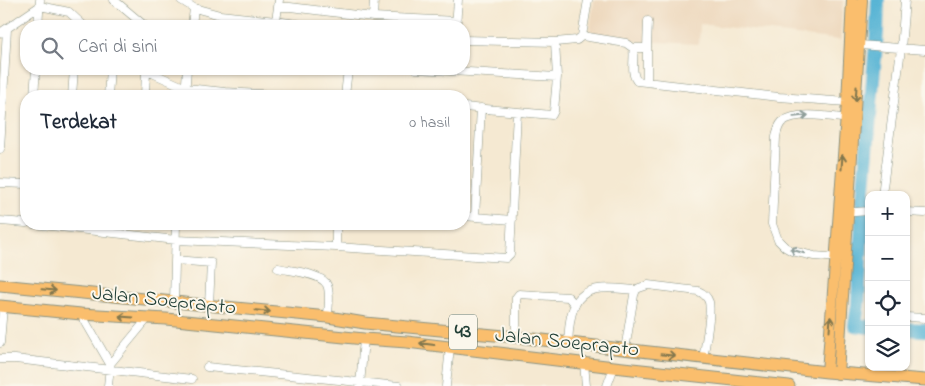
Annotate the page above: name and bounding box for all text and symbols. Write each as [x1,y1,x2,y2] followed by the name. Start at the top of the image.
[20,20,470,75] search box
[38,34,66,62] icon: search
[78,34,157,61] text: Cari di sini
[852,86,861,102] one-way arrow
[40,108,117,138] text: Terdekat
[409,111,450,135] text: 0 hasil
[792,111,808,121] one-way arrow
[837,154,847,170] one-way arrow
[865,191,910,371] map controls
[865,191,910,236] button: +
[865,236,910,281] button: −
[789,246,805,256] one-way arrow
[91,279,238,323] street label: Jalan Soeprapto
[865,281,910,326] button: locate
[40,285,56,295] one-way arrow
[254,306,270,316] one-way arrow
[118,312,134,322] one-way arrow
[449,314,477,350] road number: 43
[825,316,835,332] one-way arrow
[494,321,641,365] street label: Jalan Soeprapto
[865,326,910,371] button: layers
[420,339,436,349] one-way arrow
[659,350,675,360] one-way arrow

